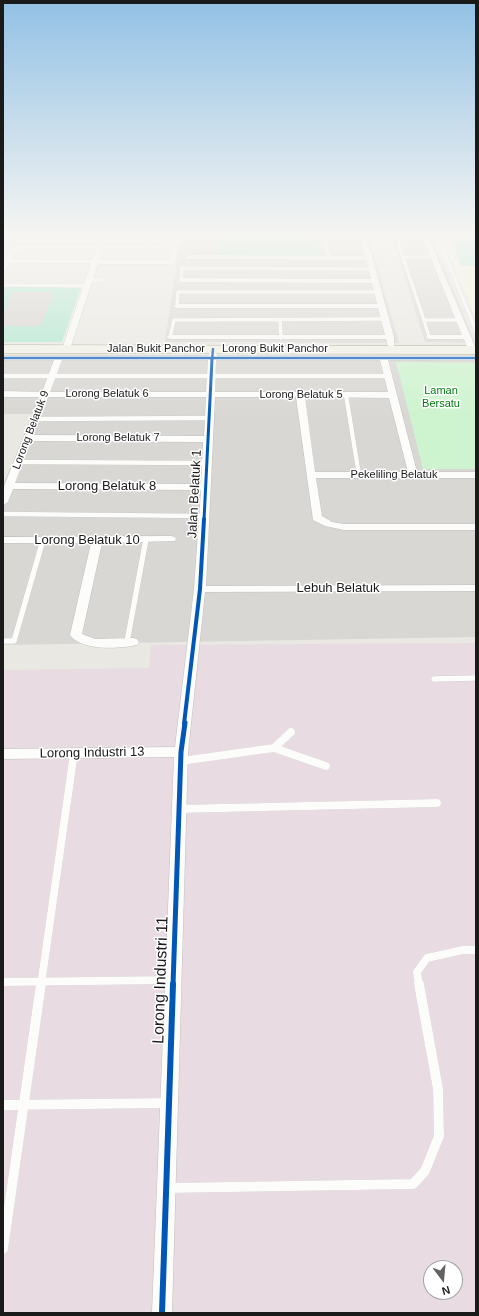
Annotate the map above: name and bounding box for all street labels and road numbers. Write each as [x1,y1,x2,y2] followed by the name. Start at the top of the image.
[107,342,205,356] street label: Jalan Bukit Panchor
[222,342,328,356] street label: Lorong Bukit Panchor
[65,387,149,401] street label: Lorong Belatuk 6
[259,388,343,402] street label: Lorong Belatuk 5
[10,389,52,471] street label: Lorong Belatuk 9
[76,431,160,445] street label: Lorong Belatuk 7
[185,449,205,539] street label: Jalan Belatuk 1
[351,468,437,482] street label: Pekeliling Belatuk
[58,478,156,494] street label: Lorong Belatuk 8
[34,532,140,548] street label: Lorong Belatuk 10
[296,580,380,596] street label: Lebuh Belatuk
[39,744,145,762] street label: Lorong Industri 13
[149,916,173,1044] street label: Lorong Industri 11

